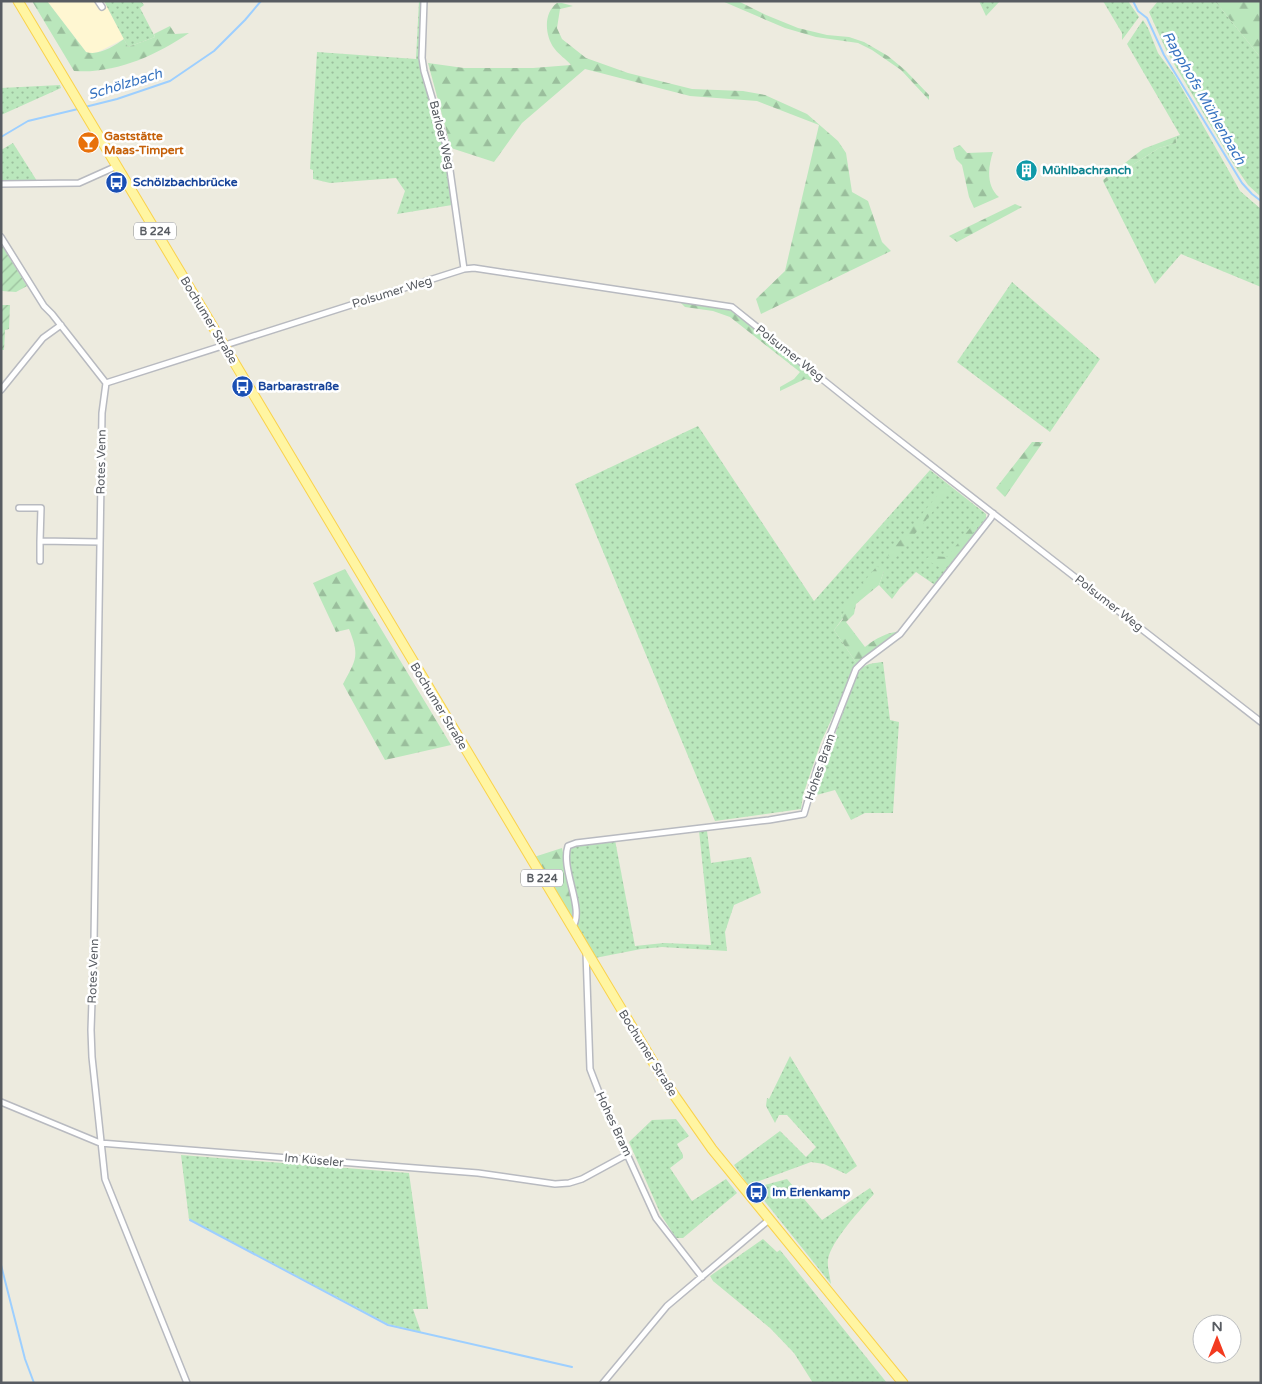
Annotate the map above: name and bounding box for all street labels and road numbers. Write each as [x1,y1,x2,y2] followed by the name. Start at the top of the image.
[427,99,457,171] street label: Barloer Weg
[134,222,176,240] road number: B 224
[350,273,434,311] street label: Polsumer Weg
[177,274,241,366] street label: Bochumer Straße
[753,322,827,384] street label: Polsumer Weg
[93,429,109,495] street label: Rotes Venn
[1072,572,1146,634] street label: Polsumer Weg
[407,660,471,752] street label: Bochumer Straße
[802,732,838,802] street label: Hohes Bram
[521,870,563,886] road number: B 224
[85,938,101,1004] street label: Rotes Venn
[616,1007,680,1099] street label: Bochumer Straße
[593,1089,635,1159] street label: Hohes Bram
[284,1150,345,1170] street label: Im Küseler

